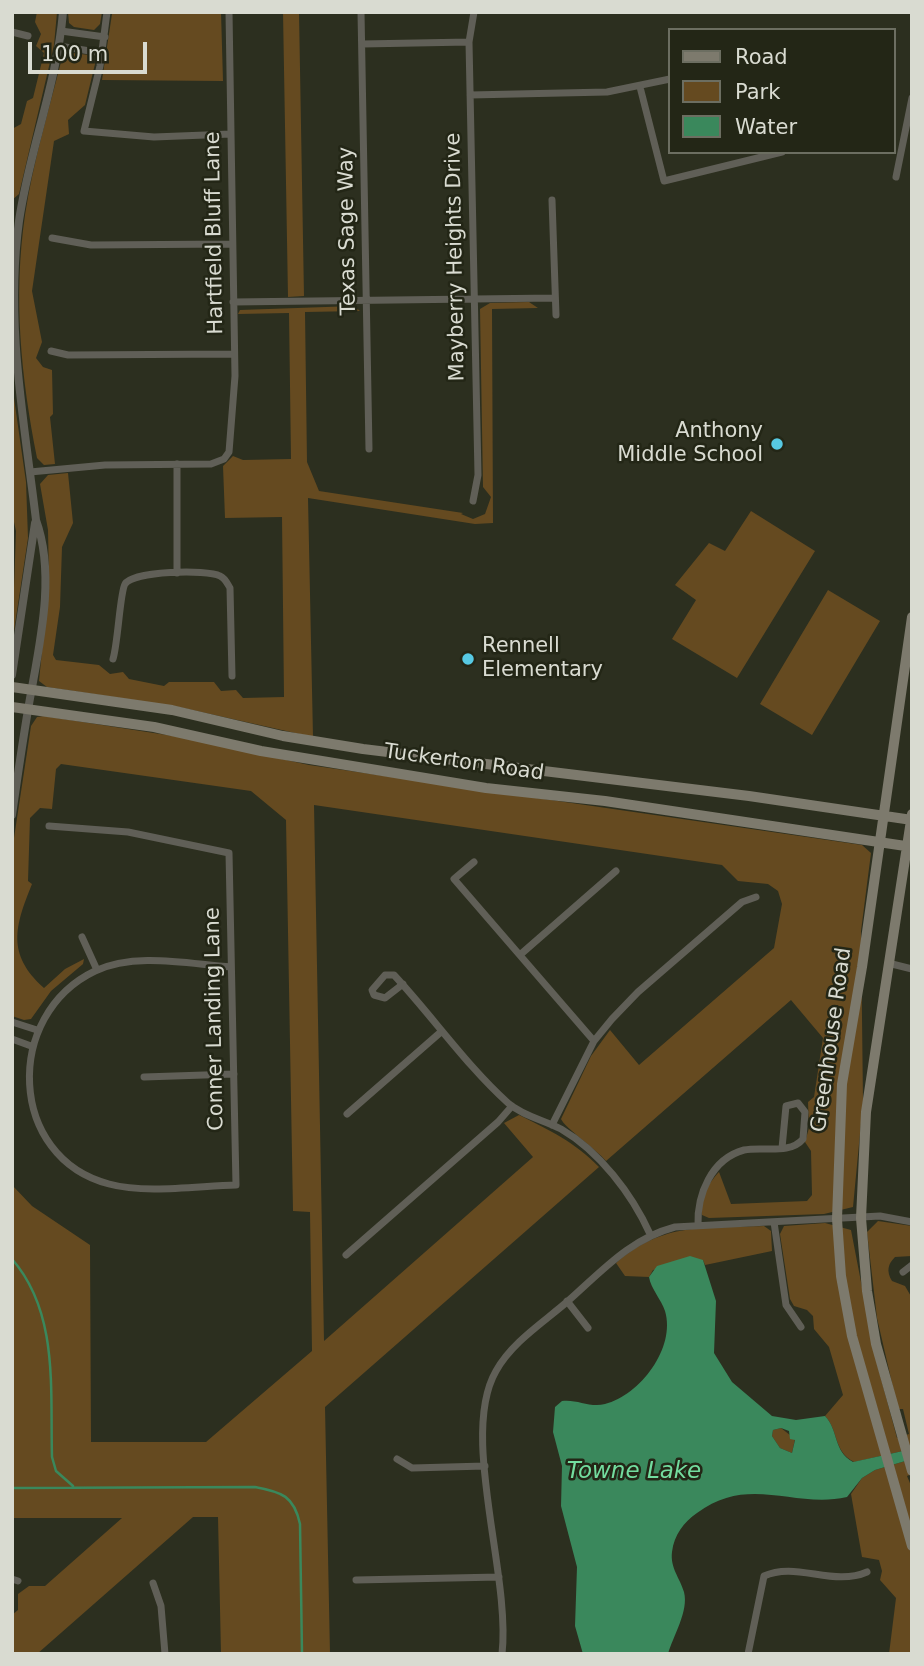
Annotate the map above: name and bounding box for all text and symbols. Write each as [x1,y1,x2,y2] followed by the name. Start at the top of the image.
[32,28,150,72] scale bar
[668,28,896,154] legend
[41,42,108,66] text: 100 m
[735,45,788,69] text: Road
[735,80,780,104] text: Park
[735,115,797,139] text: Water
[201,131,229,335] street label: Hartfield Bluff Lane
[441,132,471,382] street label: Mayberry Heights Drive
[334,147,362,315] street label: Texas Sage Way
[617,419,763,469] place label: Anthony Middle School
[769,436,785,452] marker: Anthony Middle School
[482,634,603,684] place label: Rennell Elementary
[460,651,476,667] marker: Rennell Elementary
[382,739,546,787] street label: Tuckerton Road
[200,907,230,1131] street label: Conner Landing Lane
[807,946,857,1134] street label: Greenhouse Road
[567,1458,701,1486] water label: Towne Lake

